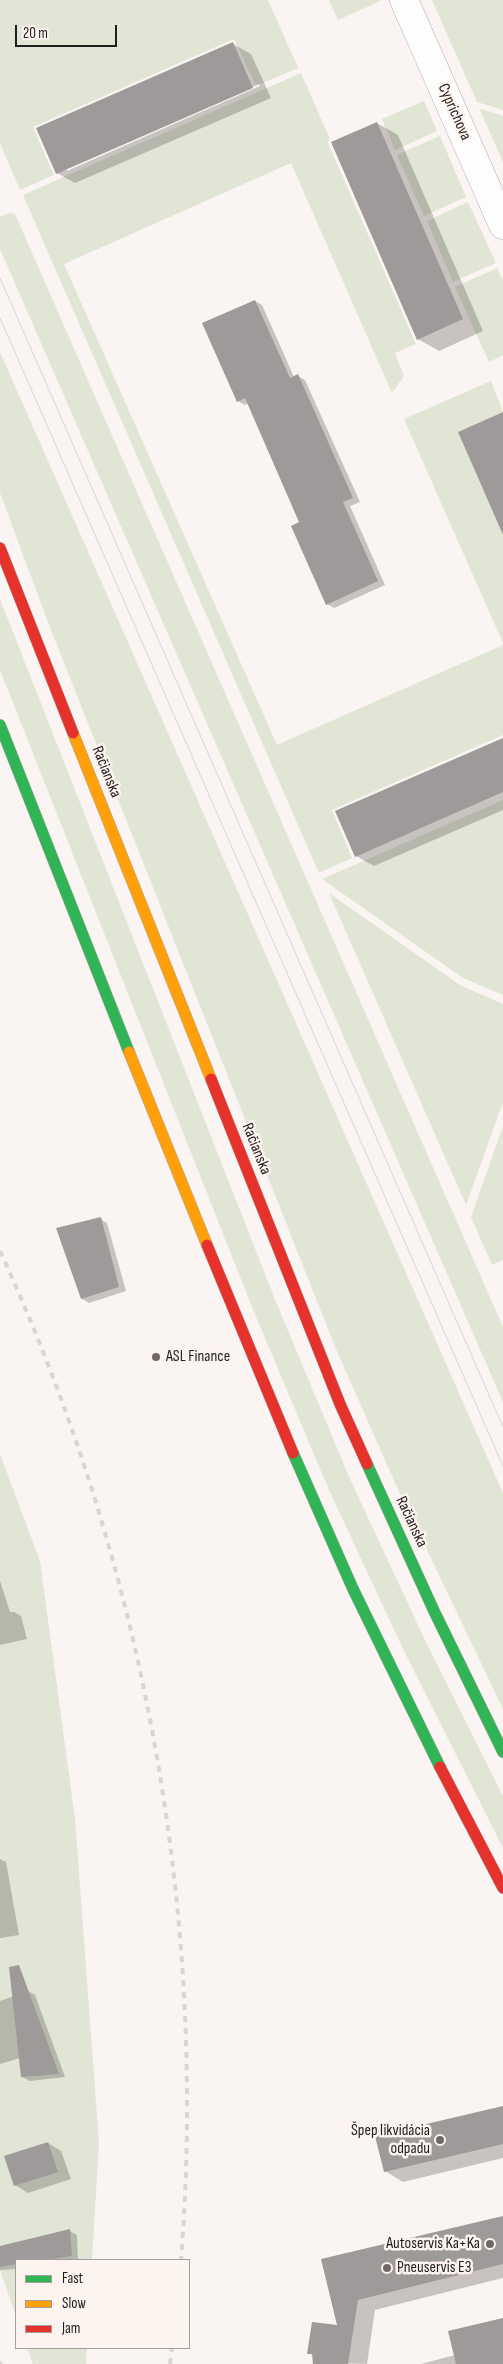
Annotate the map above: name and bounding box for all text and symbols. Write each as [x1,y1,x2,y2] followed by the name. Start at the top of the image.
[18,15,120,47] scale bar
[23,24,48,43] text: 20 m
[433,81,475,143] street label: Cyprichova
[87,743,125,801] street label: Račianska
[237,1120,275,1178] street label: Račianska
[166,1347,230,1367] place label: ASL Finance
[150,1351,162,1363] marker: ASL Finance
[391,1494,431,1550] street label: Račianska
[351,2121,430,2159] place label: Špep likvidácia odpadu
[434,2134,446,2146] marker: Špep likvidácia odpadu
[386,2234,480,2254] place label: Autoservis Ka+Ka
[484,2238,496,2250] marker: Autoservis Ka+Ka
[397,2258,471,2278] place label: Pneuservis E3
[15,2259,190,2349] legend
[381,2262,393,2274] marker: Pneuservis E3
[62,2269,83,2288] text: Fast
[62,2294,86,2313] text: Slow
[62,2319,80,2338] text: Jam

